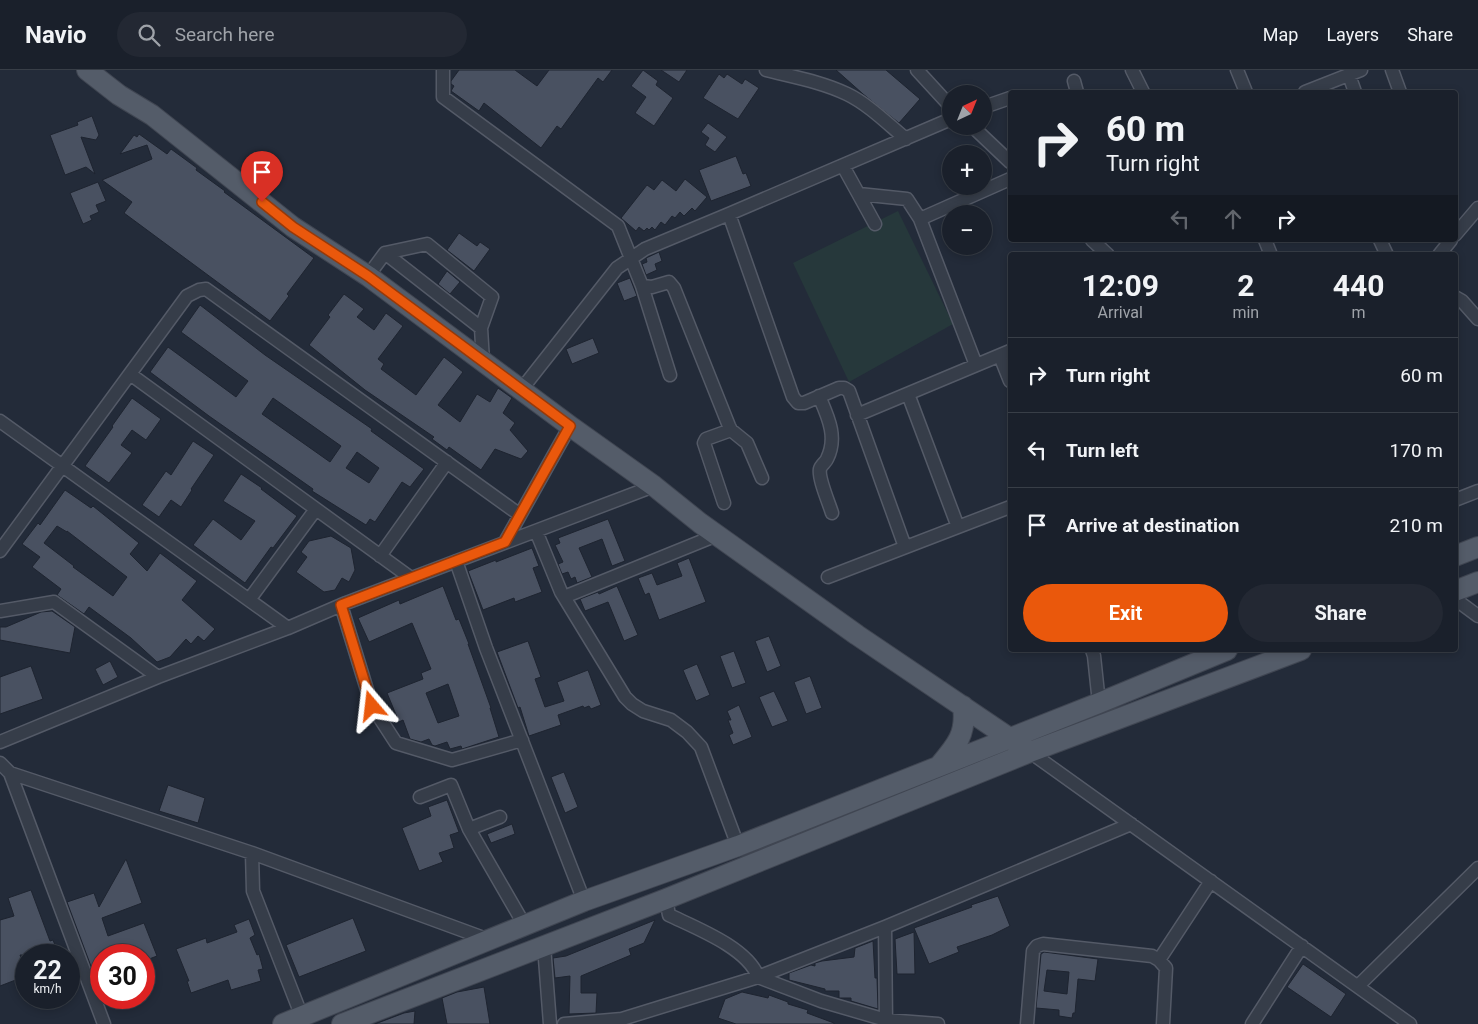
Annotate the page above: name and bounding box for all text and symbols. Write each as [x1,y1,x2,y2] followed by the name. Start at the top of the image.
[117,12,467,57] search box
[25,21,87,49] text: Navio
[135,21,163,49] icon: search
[175,23,275,46] text: Search here
[1263,24,1298,45] text: Map
[1326,24,1379,45] text: Layers
[1407,24,1453,45] text: Share
[942,85,992,135] north arrow
[942,85,992,255] map controls
[1106,109,1185,150] text: 60 m
[1023,110,1088,175] icon: right
[942,145,992,195] button: +
[241,151,283,202] pin
[1106,151,1200,176] text: Turn right
[248,158,276,186] icon: arrive
[942,205,992,255] button: −
[1166,205,1194,233] icon: left
[1219,205,1247,233] icon: ahead
[1272,205,1300,233] icon: right
[1082,268,1159,303] text: 12:09
[1237,268,1254,303] text: 2
[1333,268,1384,303] text: 440
[1098,303,1143,322] text: Arrival
[1232,303,1259,322] text: min
[1352,303,1366,322] text: m
[1023,361,1051,389] icon: right
[1066,364,1150,387] text: Turn right
[1400,364,1443,387] text: 60 m
[1023,436,1051,464] icon: left
[1066,439,1139,462] text: Turn left
[1390,439,1443,462] text: 170 m
[1023,511,1051,539] icon: arrive
[1066,514,1239,537] text: Arrive at destination
[1390,514,1443,537] text: 210 m
[1023,584,1228,642] button: Exit
[1238,584,1443,642] button: Share
[345,679,397,731] position arrow
[90,944,155,1009] speed limit sign: 30
[33,956,62,985] text: 22
[33,982,62,996] text: km/h

